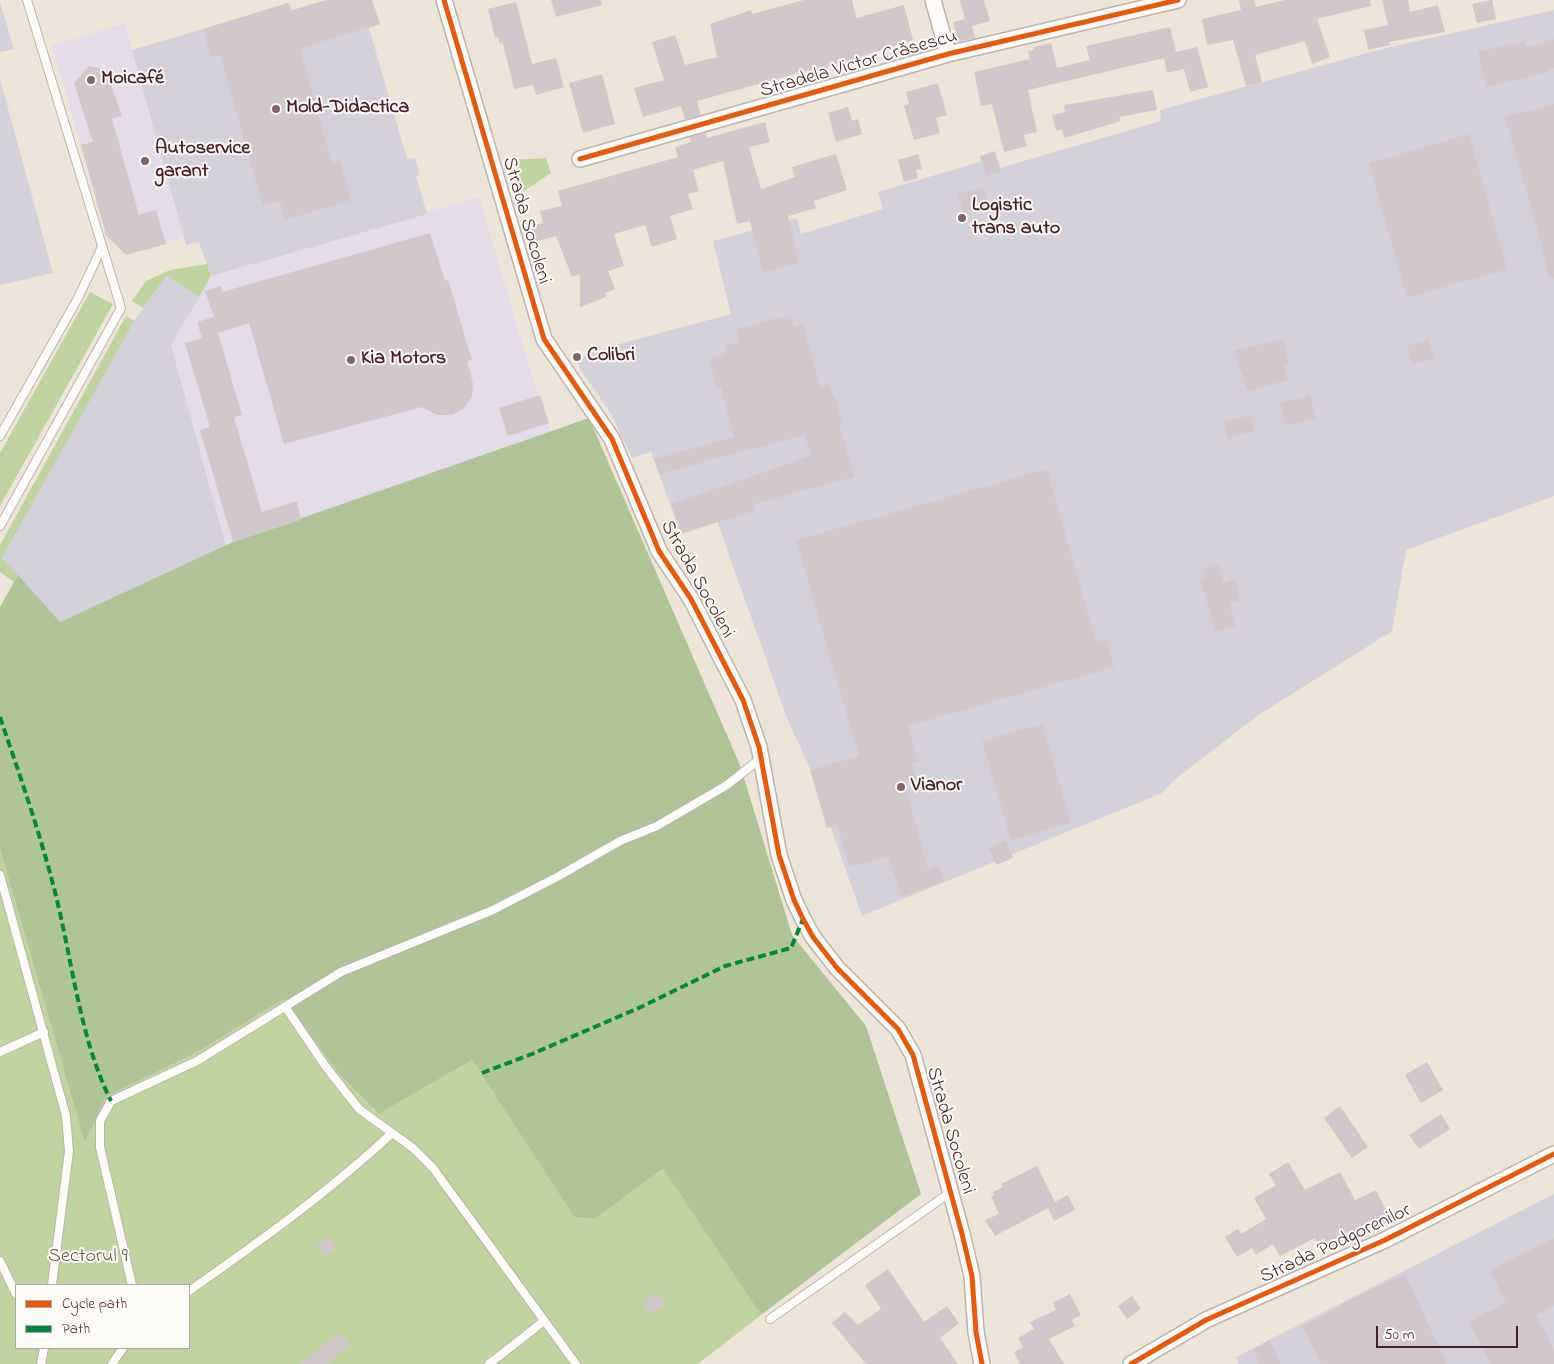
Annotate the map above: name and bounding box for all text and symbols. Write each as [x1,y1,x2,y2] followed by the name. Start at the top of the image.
[758,25,960,105] street label: Stradela Victor Crăsescu
[101,68,164,92] place label: Moicafé
[85,74,97,86] marker: Moicafé
[286,97,409,121] place label: Mold-Didactica
[270,103,282,115] marker: Mold-Didactica
[155,138,250,185] place label: Autoservice garant
[139,155,151,167] marker: Autoservice garant
[495,155,555,287] street label: Strada Socoleni
[972,195,1060,242] place label: Logistic trans auto
[956,212,968,224] marker: Logistic trans auto
[587,345,635,369] place label: Colibri
[361,348,446,372] place label: Kia Motors
[571,351,583,363] marker: Colibri
[345,354,357,366] marker: Kia Motors
[654,517,738,643] street label: Strada Socoleni
[911,775,962,799] place label: Vianor
[895,781,907,793] marker: Vianor
[919,1065,979,1197] street label: Strada Socoleni
[1257,1200,1415,1290] street label: Strada Podgorenilor
[48,1246,128,1270] park label: Sectorul 9
[15,1284,190,1349] legend
[62,1293,127,1315] text: Cycle path
[1379,1316,1522,1348] scale bar
[62,1318,90,1340] text: Path
[1384,1324,1414,1346] text: 50 m

